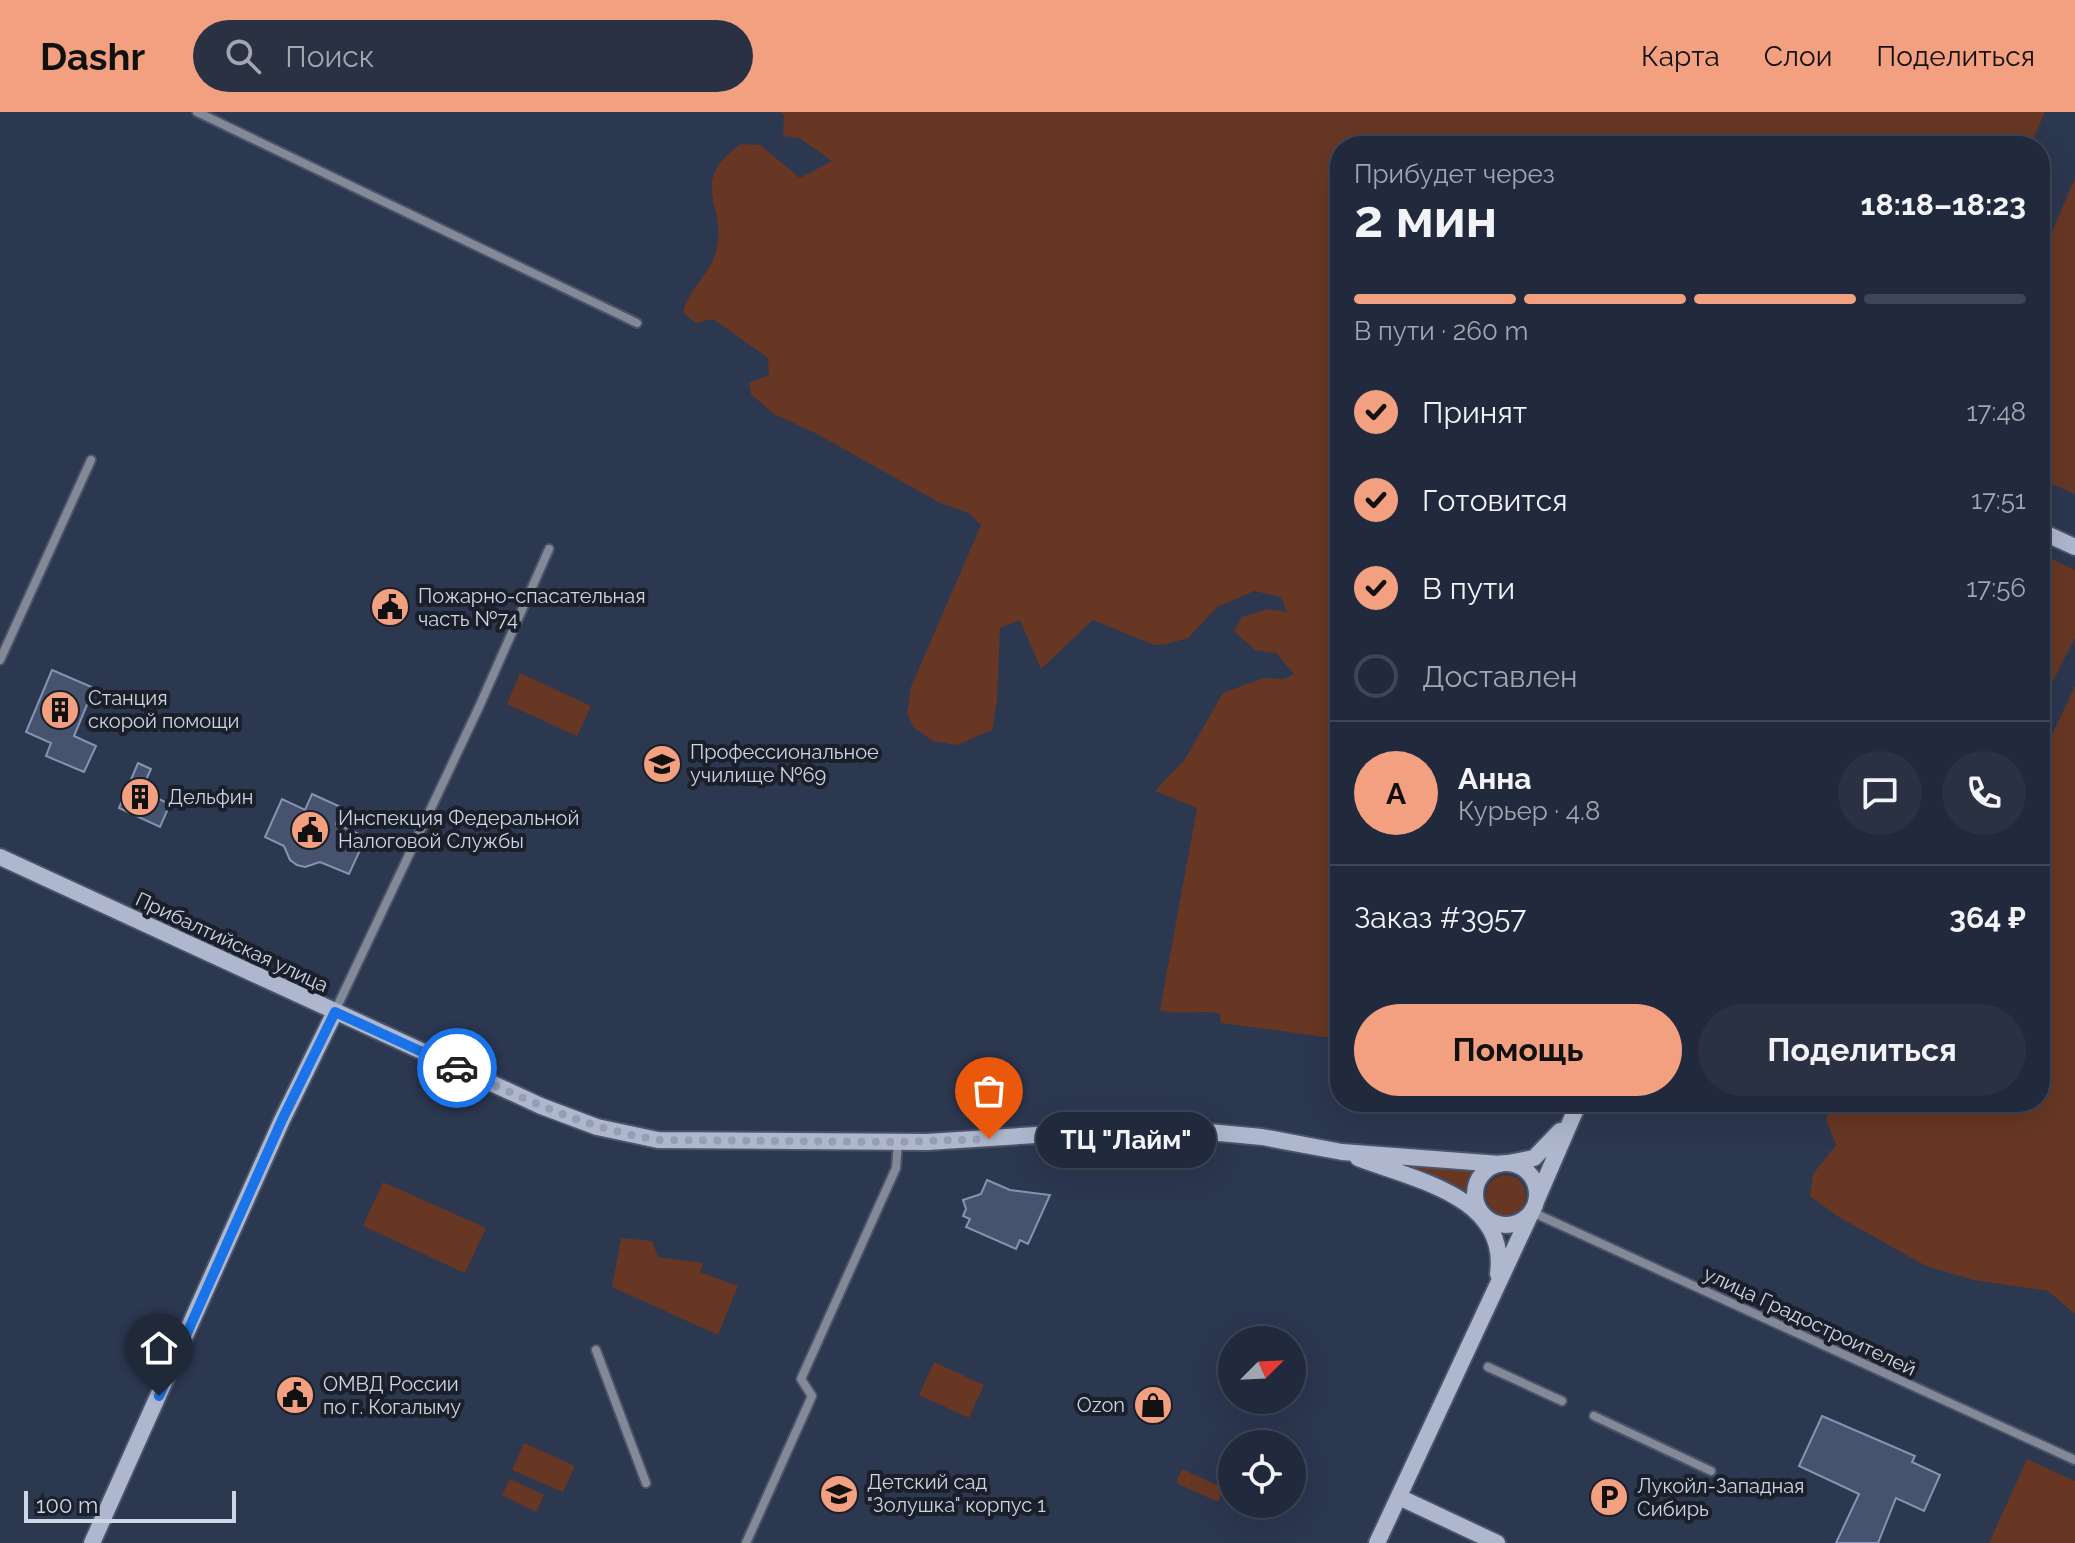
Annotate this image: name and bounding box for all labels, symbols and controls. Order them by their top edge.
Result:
search box [193,20,753,92]
text: Dashr [40,34,145,79]
icon: search [221,34,265,78]
text: Поиск [285,39,374,74]
text: Карта [1641,40,1720,73]
text: Слои [1764,40,1832,73]
text: Поделиться [1876,40,2035,73]
text: Прибудет через [1354,159,1555,189]
text: 18:18–18:23 [1861,187,2026,222]
text: 2 мин [1354,188,1497,249]
text: В пути · 260 m [1354,316,1529,346]
icon: check [1354,390,1398,434]
text: Принят [1422,395,1527,430]
text: 17:48 [1967,397,2026,427]
icon: check [1354,478,1398,522]
text: Готовится [1422,483,1568,518]
text: 17:51 [1971,485,2026,515]
icon: check [1354,566,1398,610]
text: В пути [1422,571,1515,606]
text: 17:56 [1966,573,2026,603]
place label: Пожарно-спасательная часть №74 [418,584,646,631]
public building icon: Пожарно-спасательная часть №74 [369,586,411,628]
text: Доставлен [1422,659,1578,694]
place label: Станция скорой помощи [88,686,239,733]
building icon: Станция скорой помощи [39,689,81,731]
place label: Профессиональное училище №69 [690,740,879,787]
school or university icon: Профессиональное училище №69 [641,743,683,785]
button: chat [1838,751,1922,835]
button: phone [1942,751,2026,835]
text: Анна [1458,761,1532,796]
building icon: Дельфин [119,776,161,818]
text: А [1386,776,1406,811]
place label: Дельфин [168,785,253,809]
text: Курьер · 4.8 [1458,796,1600,826]
place label: Инспекция Федеральной Налоговой Службы [338,806,579,853]
public building icon: Инспекция Федеральной Налоговой Службы [289,809,331,851]
street label: Прибалтийская улица [132,887,332,997]
text: Заказ #3957 [1354,900,1526,935]
text: 364 ₽ [1949,900,2026,935]
button: Помощь [1354,1004,1682,1096]
button: Поделиться [1698,1004,2026,1096]
courier [417,1028,497,1108]
icon: car [435,1046,479,1090]
pin [955,1057,1023,1139]
icon: bag [967,1069,1011,1113]
callout: ТЦ "Лайм" [1037,1111,1217,1167]
text: ТЦ "Лайм" [1060,1125,1192,1155]
street label: улица Градостроителей [1700,1261,1920,1381]
pin [125,1314,193,1396]
icon: home [137,1326,181,1370]
north arrow [1218,1326,1306,1414]
map controls [1218,1326,1306,1518]
place label: ОМВД России по г. Когалыму [323,1372,461,1419]
public building icon: ОМВД России по г. Когалыму [274,1374,316,1416]
shop icon: Ozon [1132,1384,1174,1426]
place label: Ozon [1077,1393,1125,1417]
button: locate [1218,1430,1306,1518]
place label: Детский сад "Золушка" корпус 1 [867,1470,1046,1517]
school or university icon: Детский сад "Золушка" корпус 1 [818,1473,860,1515]
place label: Лукойл-Западная Сибирь [1637,1474,1804,1521]
parking icon: Лукойл-Западная Сибирь [1588,1476,1630,1518]
scale bar [24,1487,236,1523]
text: 100 m [36,1492,98,1518]

